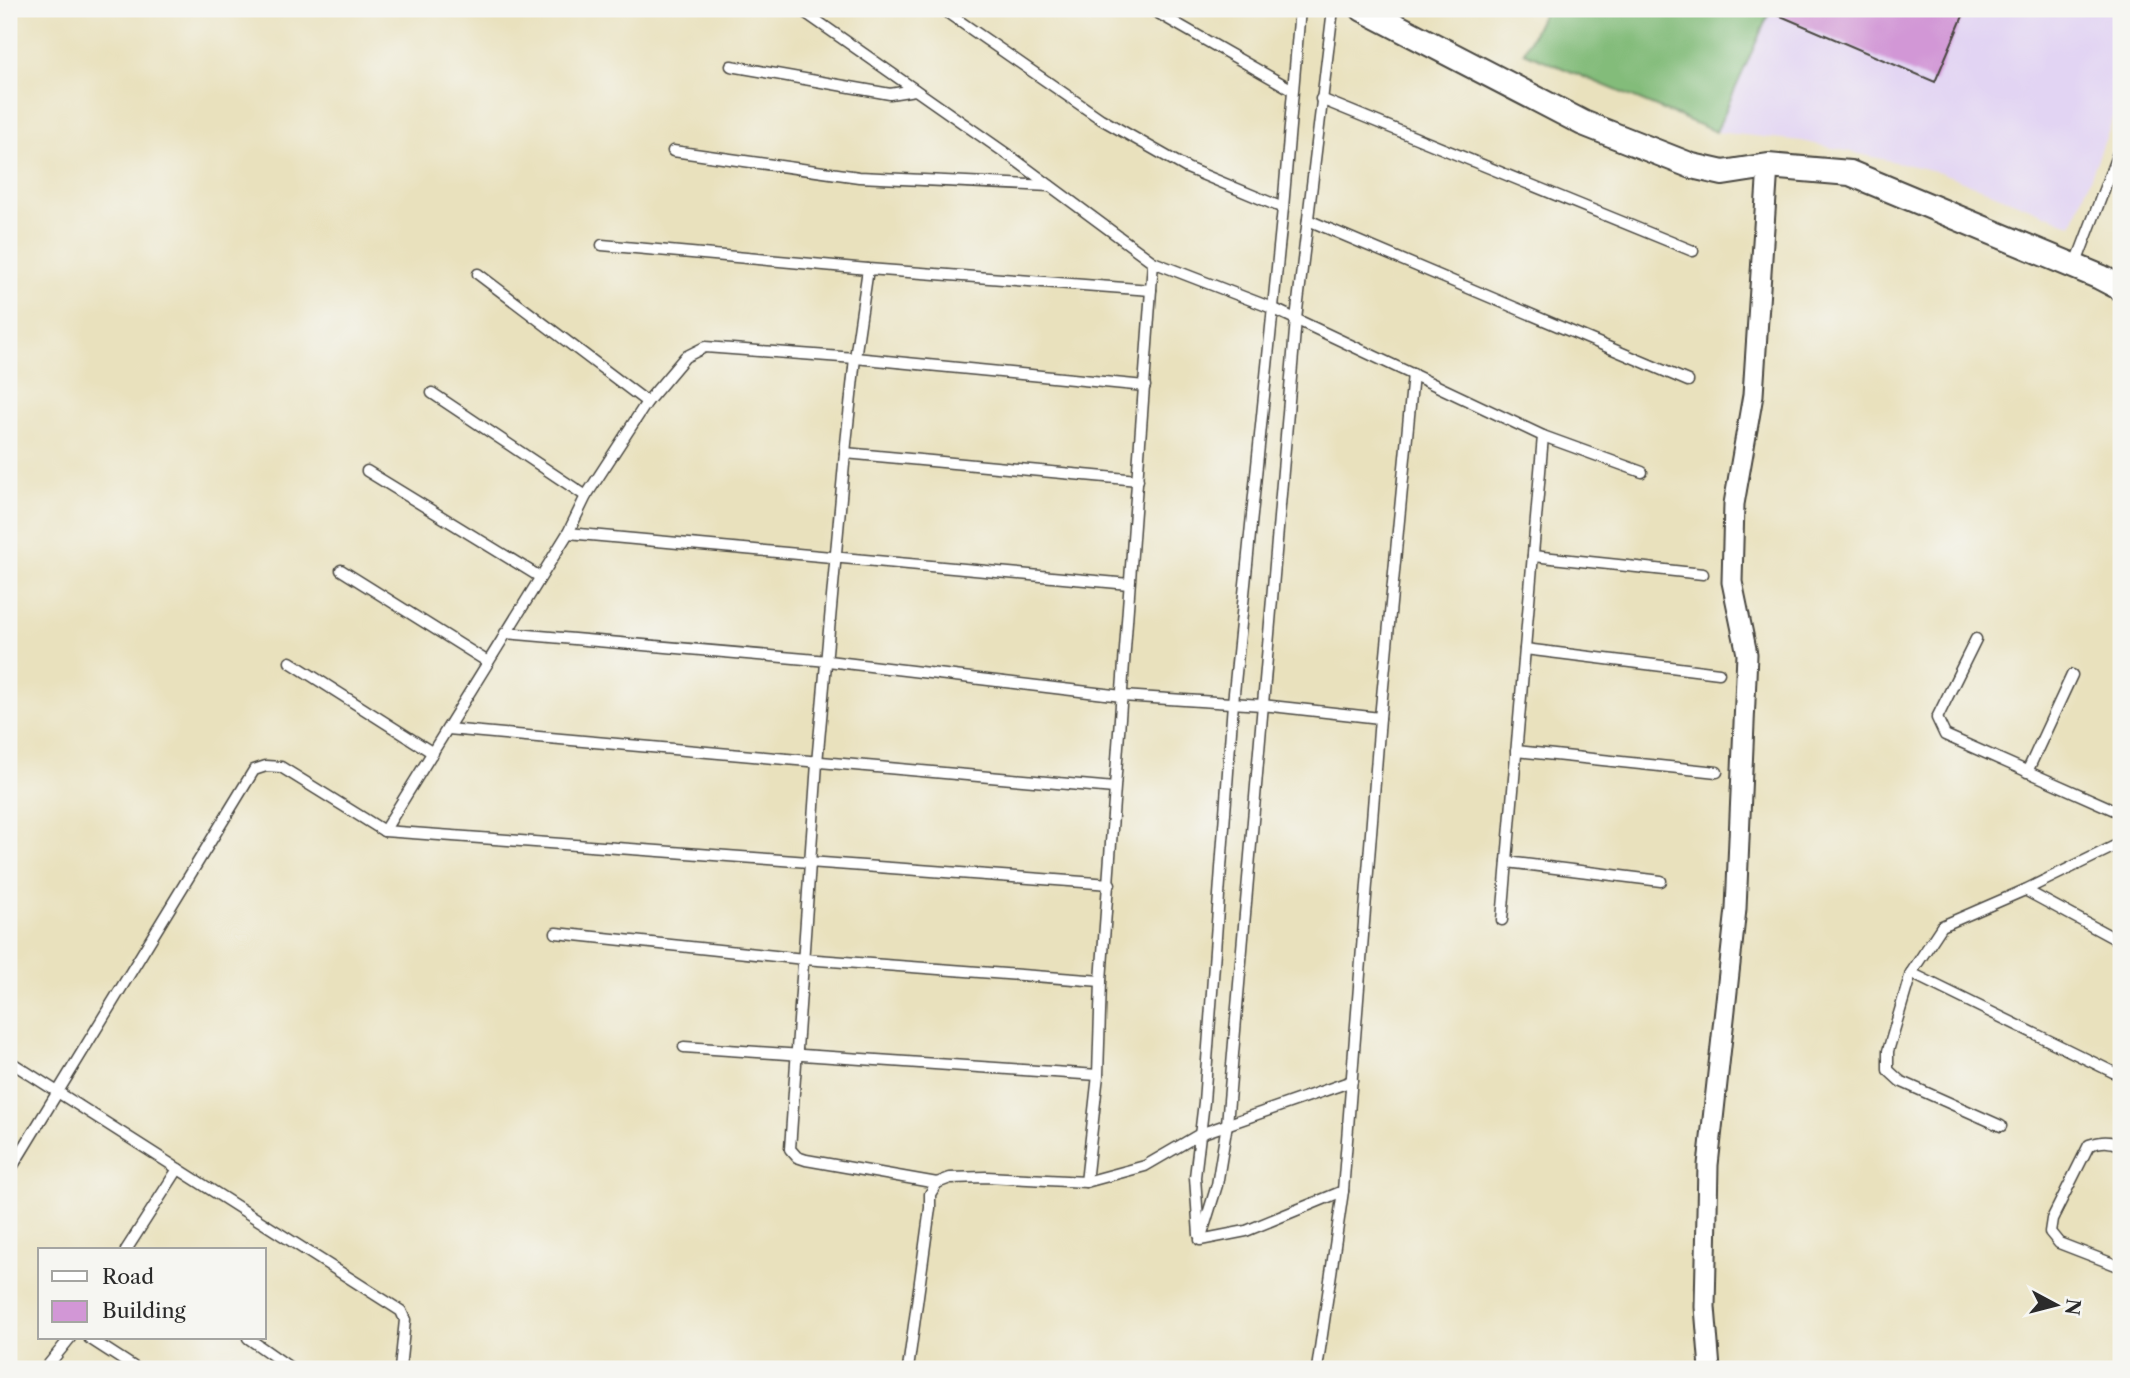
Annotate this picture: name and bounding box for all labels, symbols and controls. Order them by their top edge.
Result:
legend [38,1248,266,1340]
text: Road [102,1264,154,1289]
north arrow [2022,1270,2092,1340]
text: N [2060,1297,2085,1317]
text: Building [102,1298,187,1323]

